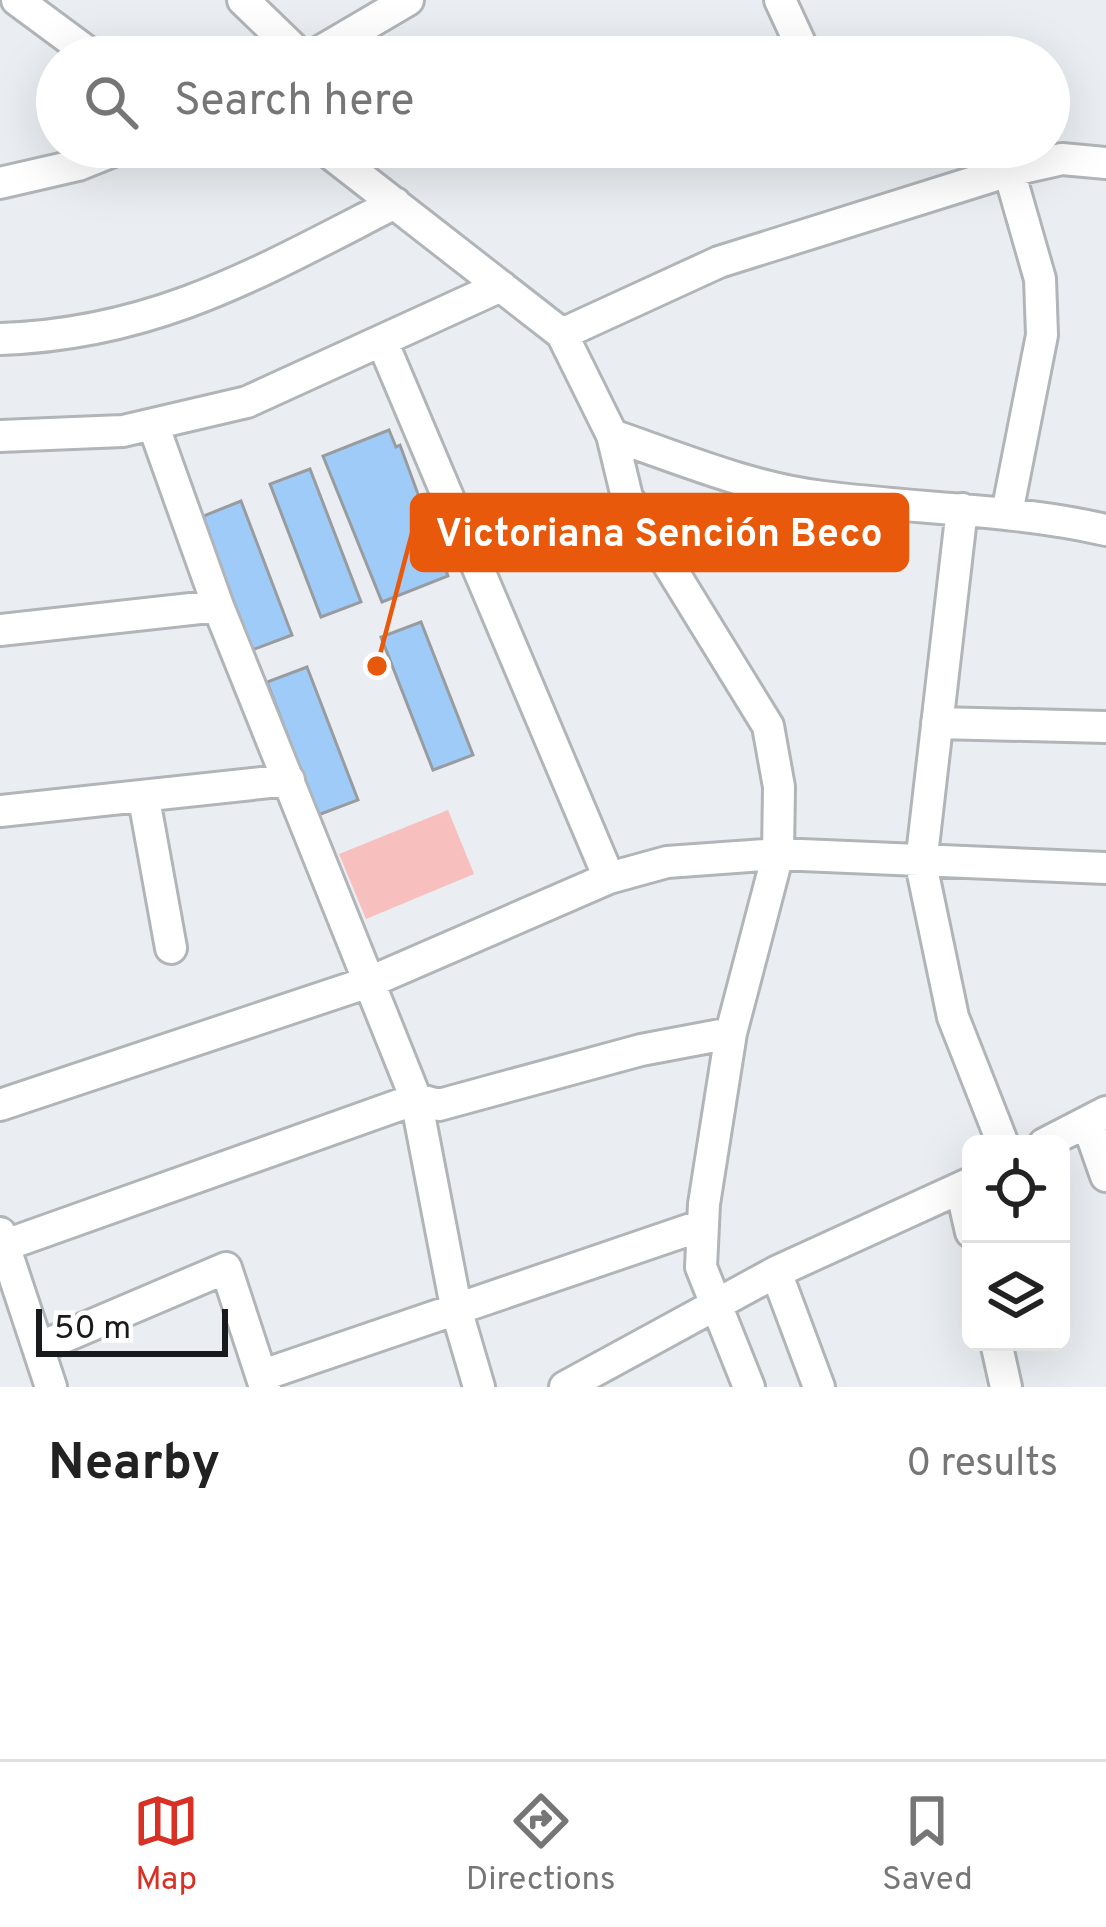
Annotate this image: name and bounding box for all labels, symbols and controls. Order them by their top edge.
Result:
search box [36,36,1070,168]
icon: search [78,69,144,135]
text: Search here [174,74,414,131]
callout: Victoriana Sención Beco [412,495,907,570]
text: Victoriana Sención Beco [435,512,883,561]
map controls [962,1135,1070,1351]
button: locate [962,1135,1070,1243]
button: layers [962,1243,1070,1351]
scale bar [36,1303,228,1356]
text: 50 m [54,1309,131,1351]
text: Nearby [48,1433,220,1498]
text: 0 results [906,1441,1058,1490]
tab: Map [133,1788,199,1902]
tab: Directions [466,1788,616,1902]
tab: Saved [882,1788,973,1902]

